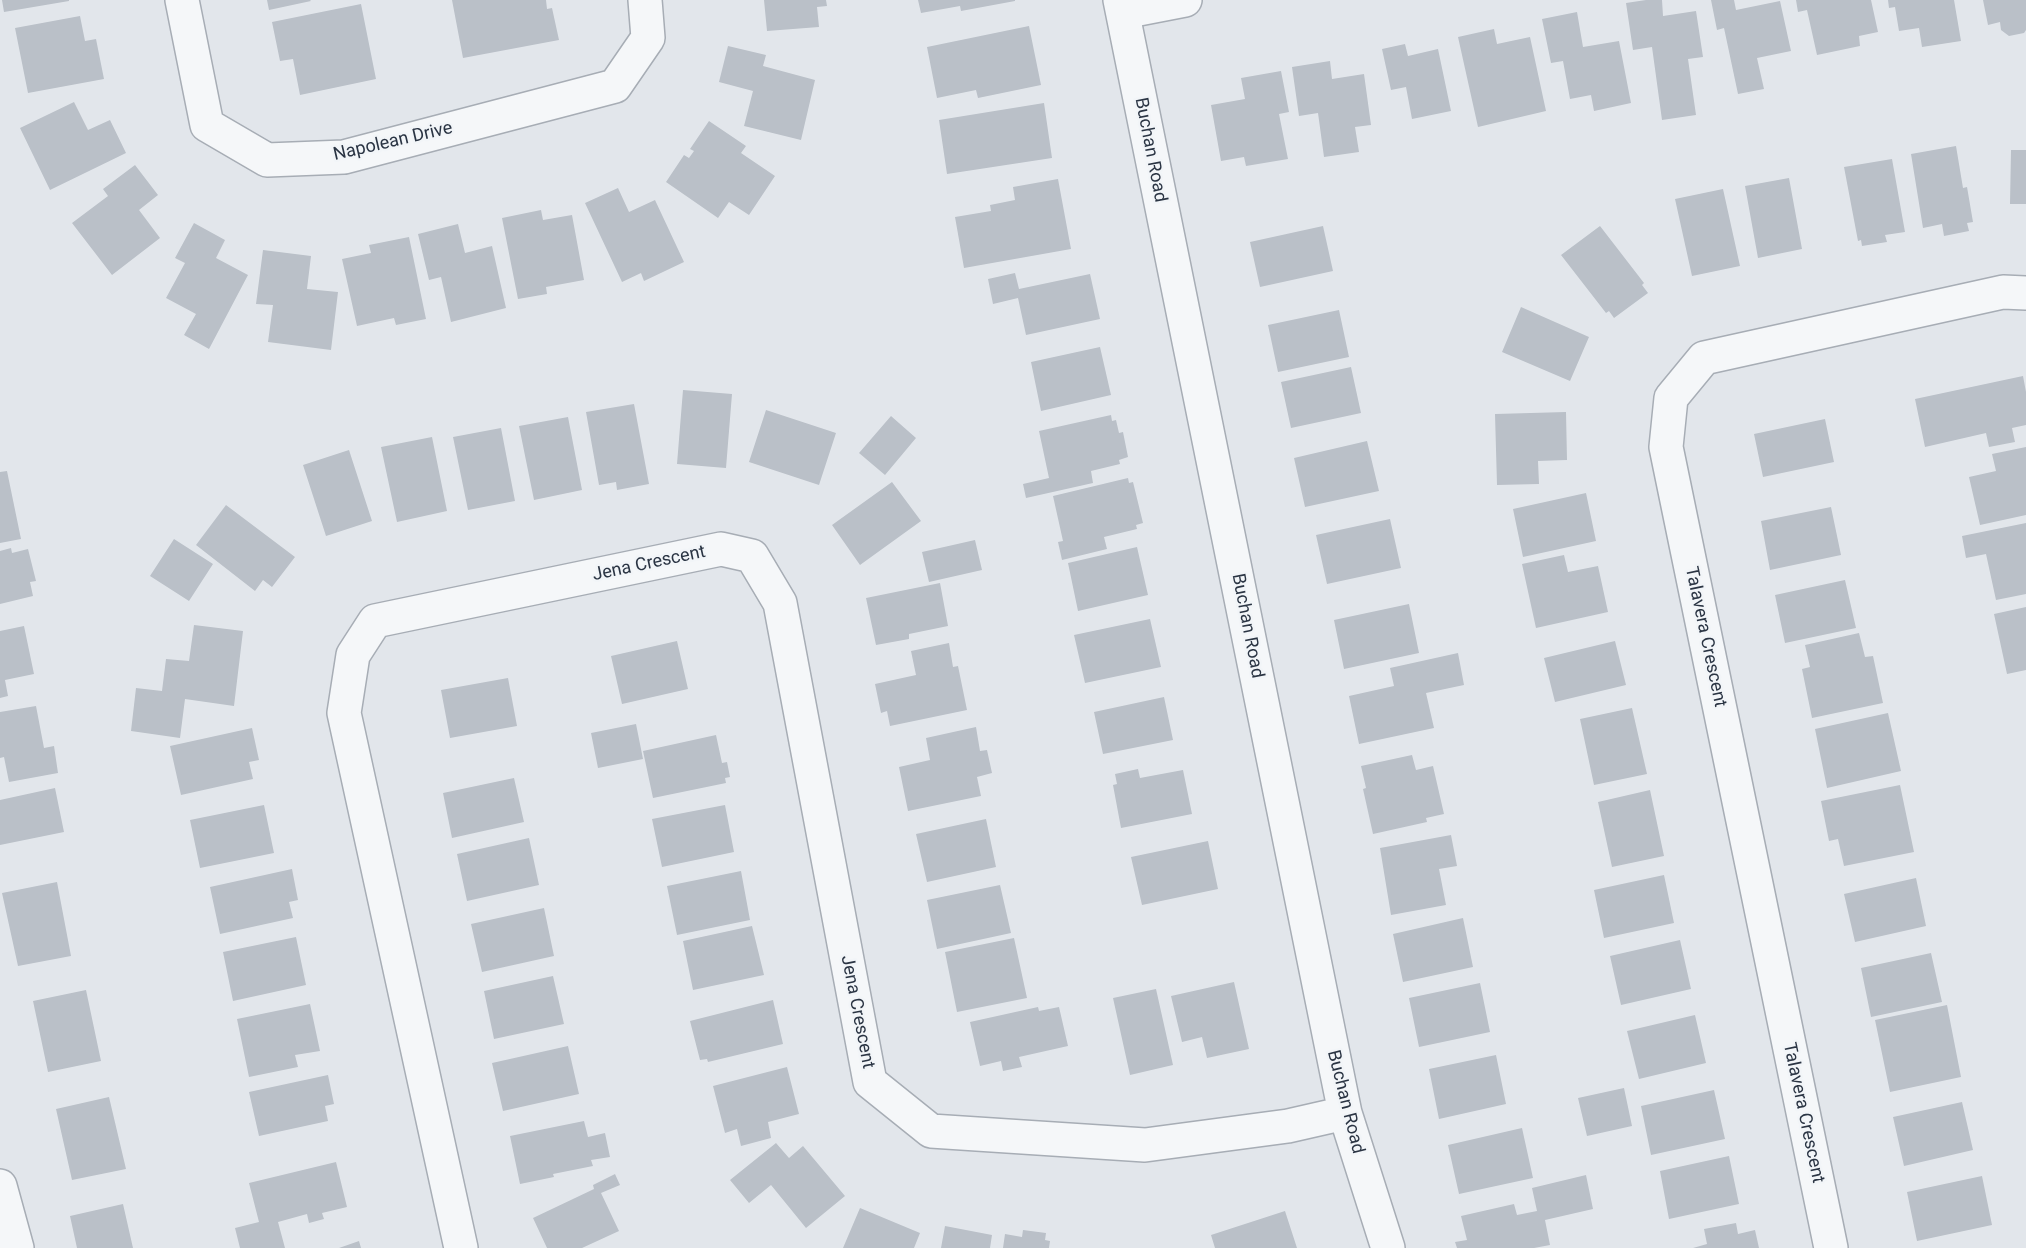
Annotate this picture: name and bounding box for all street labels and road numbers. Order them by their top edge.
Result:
street label: Buchan Road [1129,96,1171,204]
street label: Napolean Drive [331,118,455,166]
street label: Jena Crescent [591,541,707,587]
street label: Talavera Crescent [1680,565,1730,709]
street label: Buchan Road [1226,572,1268,680]
street label: Jena Crescent [835,954,879,1070]
street label: Talavera Crescent [1778,1041,1828,1185]
street label: Buchan Road [1322,1048,1368,1156]

